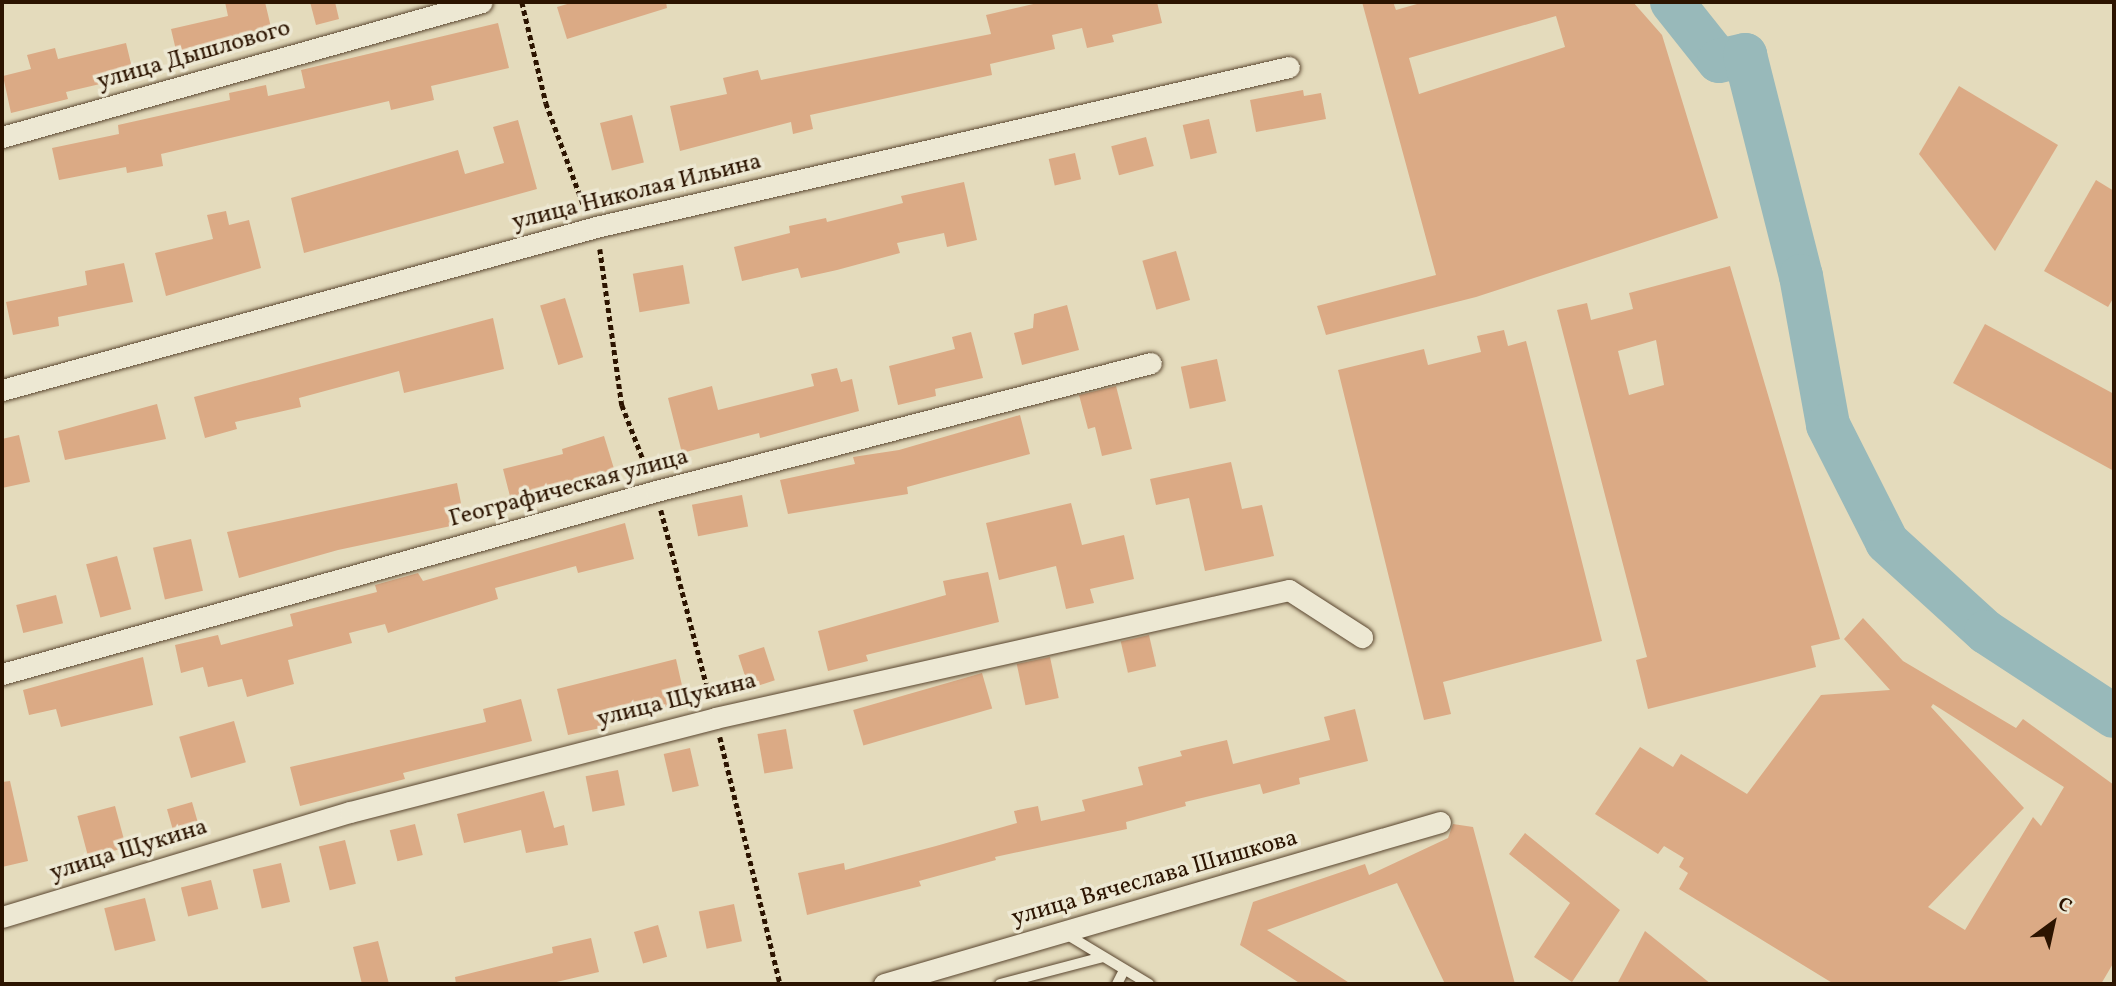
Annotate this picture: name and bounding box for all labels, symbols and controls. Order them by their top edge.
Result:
street label: улица Дышлового [94,15,294,97]
street label: улица Николая Ильина [509,148,765,238]
street label: Географическая улица [446,443,692,535]
street label: улица Щукина [594,667,760,735]
street label: улица Щукина [47,813,211,889]
street label: улица Вячеслава Шишкова [1009,824,1301,934]
north arrow [2018,888,2088,958]
text: С [2052,891,2077,920]

